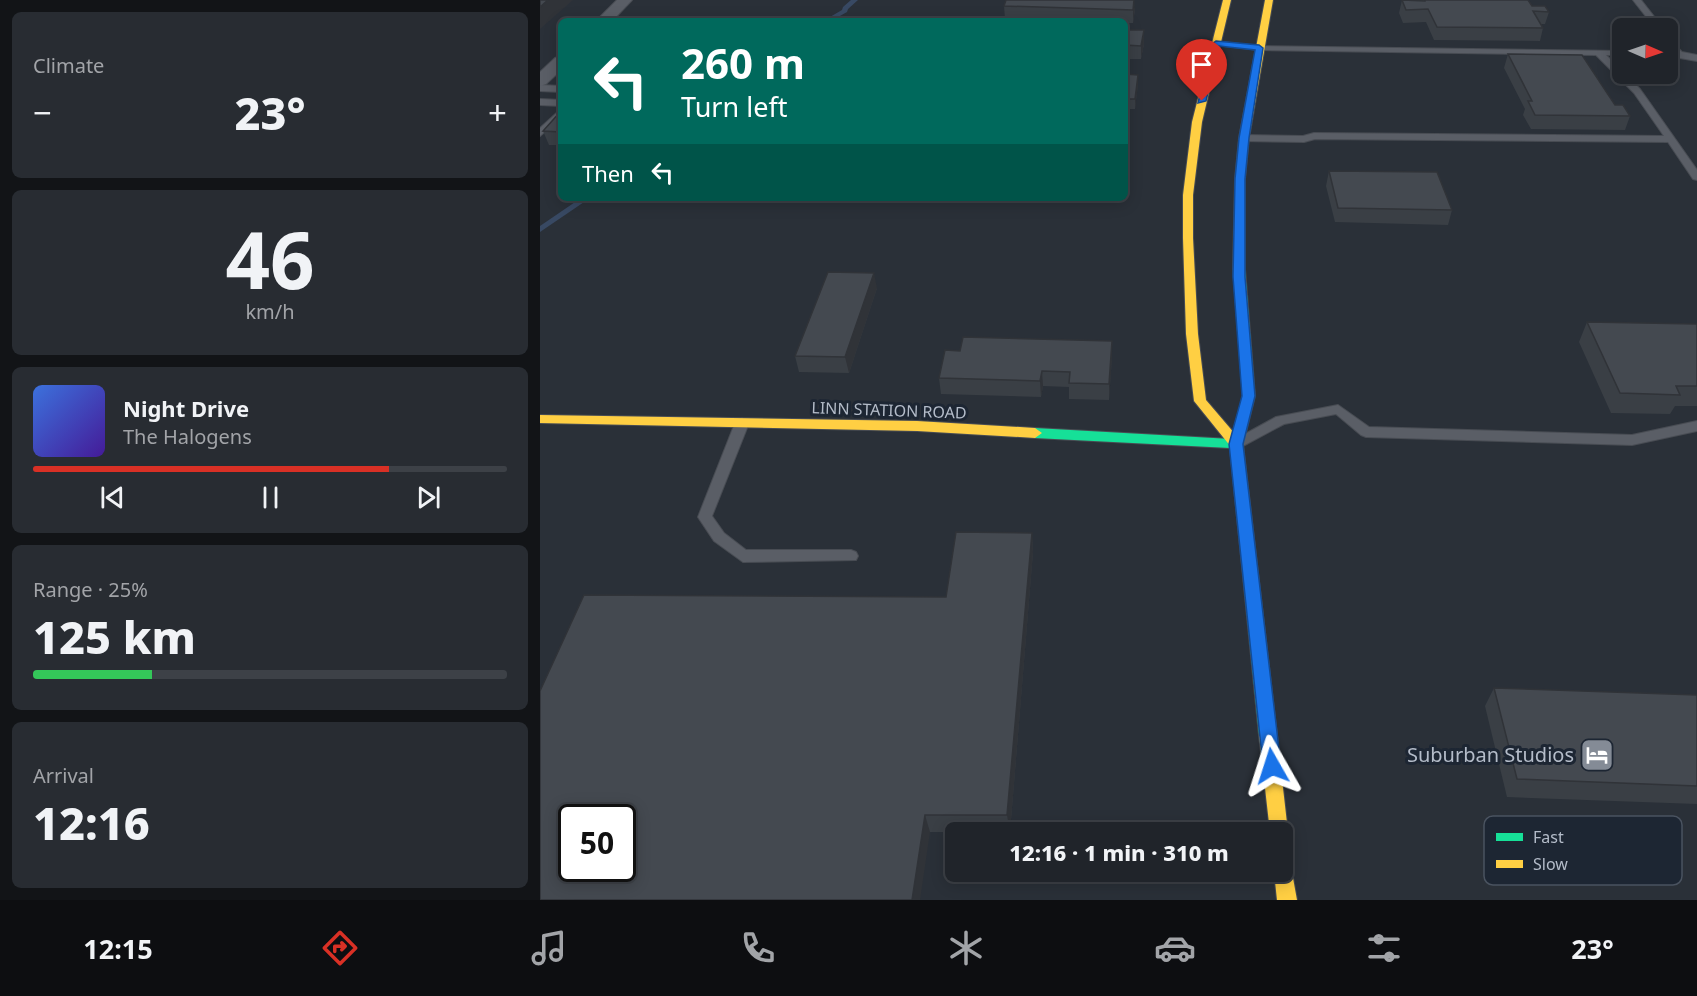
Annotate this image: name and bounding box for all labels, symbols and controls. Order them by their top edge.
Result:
north arrow [1612,18,1678,84]
map controls [1612,18,1678,84]
text: 260 m [681,34,805,91]
pin [1176,39,1227,101]
icon: left [582,42,660,120]
icon: arrive [1185,48,1218,81]
text: Climate [33,52,104,79]
text: 23° [234,82,306,143]
text: Turn left [681,88,787,125]
text: − [33,90,52,135]
text: + [488,90,507,135]
icon: left [646,156,679,189]
text: Then [582,158,634,188]
text: 46 [225,206,315,312]
text: km/h [245,298,295,325]
text: Night Drive [123,393,249,423]
street label: LINN STATION ROAD [811,396,967,424]
text: The Halogens [123,423,252,450]
icon: previous [96,481,129,514]
icon: pause [254,481,287,514]
icon: next [412,481,445,514]
text: Range · 25% [33,576,148,603]
text: 125 km [33,606,196,667]
position arrow [1240,734,1304,798]
hotel icon: Suburban Studios [1579,737,1615,773]
place label: Suburban Studios [1407,741,1574,768]
text: Arrival [33,762,94,789]
text: 12:16 [33,792,150,853]
speed limit sign: 50 [558,804,636,882]
legend [1484,816,1682,885]
text: Fast [1533,826,1564,848]
text: 12:16 · 1 min · 310 m [1009,837,1229,867]
text: Slow [1533,853,1568,875]
icon: directions [319,927,361,969]
icon: music [528,927,570,969]
icon: phone [737,927,779,969]
icon: climate [945,927,987,969]
icon: car [1154,927,1196,969]
icon: filters [1363,927,1405,969]
text: 12:15 [83,930,153,967]
text: 23° [1571,930,1614,967]

